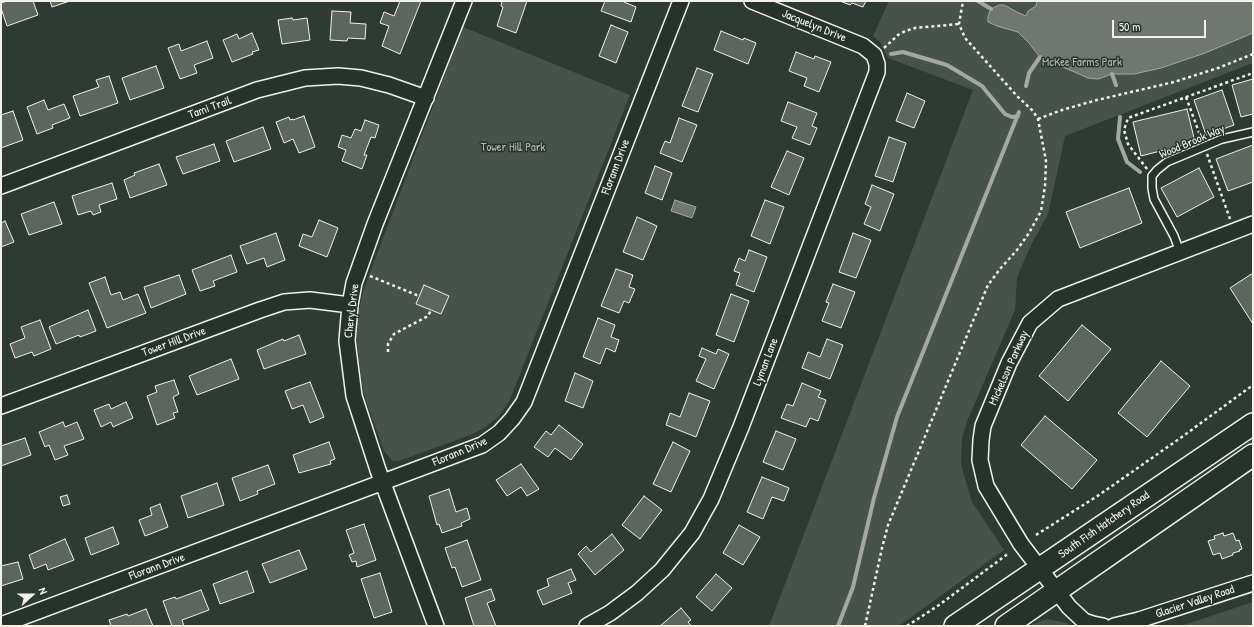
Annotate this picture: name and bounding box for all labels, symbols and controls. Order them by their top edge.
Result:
street label: Jacquelyn Drive [780,7,848,45]
scale bar [1114,12,1208,38]
text: 50 m [1119,18,1140,35]
park label: McKee Farms Park [1042,56,1122,70]
street label: Tami Trail [187,94,233,122]
street label: Wood Brook Way [1157,122,1227,162]
street label: Florann Drive [599,137,633,197]
park label: Tower Hill Park [481,141,545,155]
street label: Cheryl Drive [342,283,362,339]
street label: Tower Hill Drive [140,324,208,360]
street label: Mickelson Parkway [986,328,1032,408]
street label: Lyman Lane [750,336,782,388]
street label: Florann Drive [430,434,490,470]
street label: South Fish Hatchery Road [1056,488,1152,562]
street label: Florann Drive [127,550,187,584]
north arrow [12,575,52,615]
street label: Glacier Valley Road [1154,582,1236,622]
text: N [36,585,51,596]

